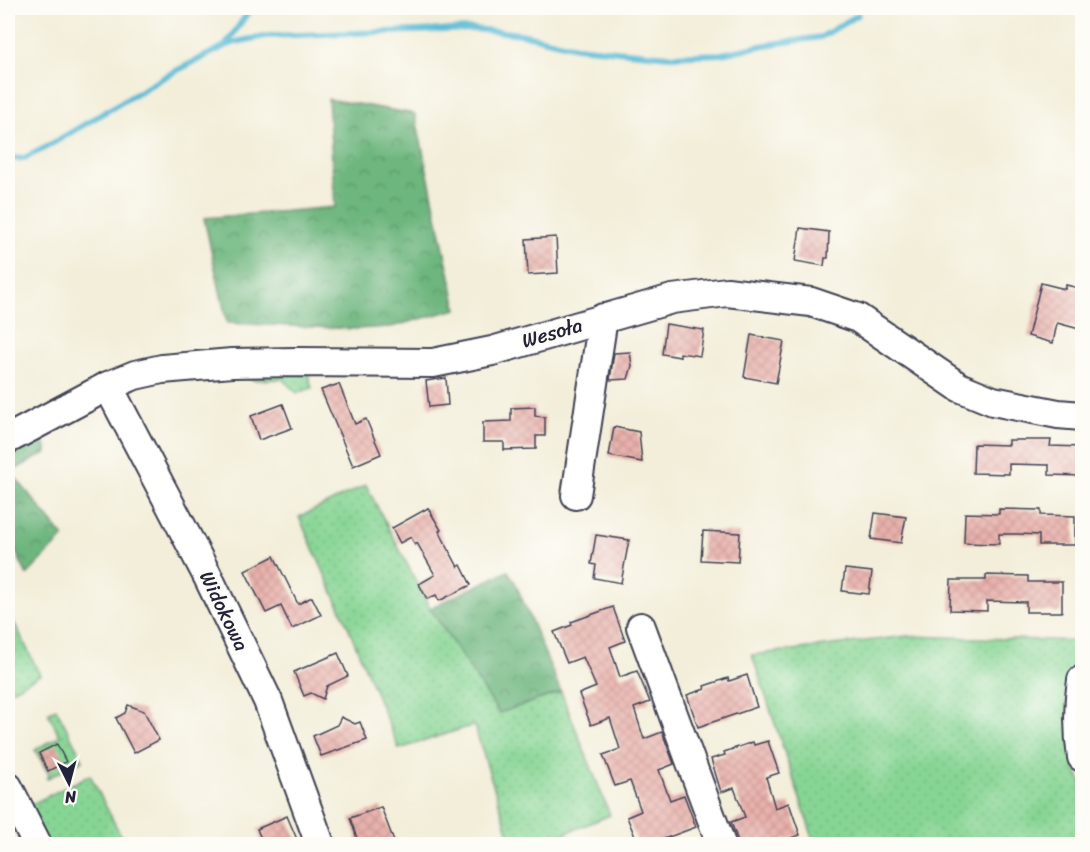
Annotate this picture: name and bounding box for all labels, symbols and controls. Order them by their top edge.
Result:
street label: Wesoła [518,308,586,358]
street label: Widokowa [189,565,259,657]
north arrow [39,753,99,813]
text: N [63,782,79,813]

